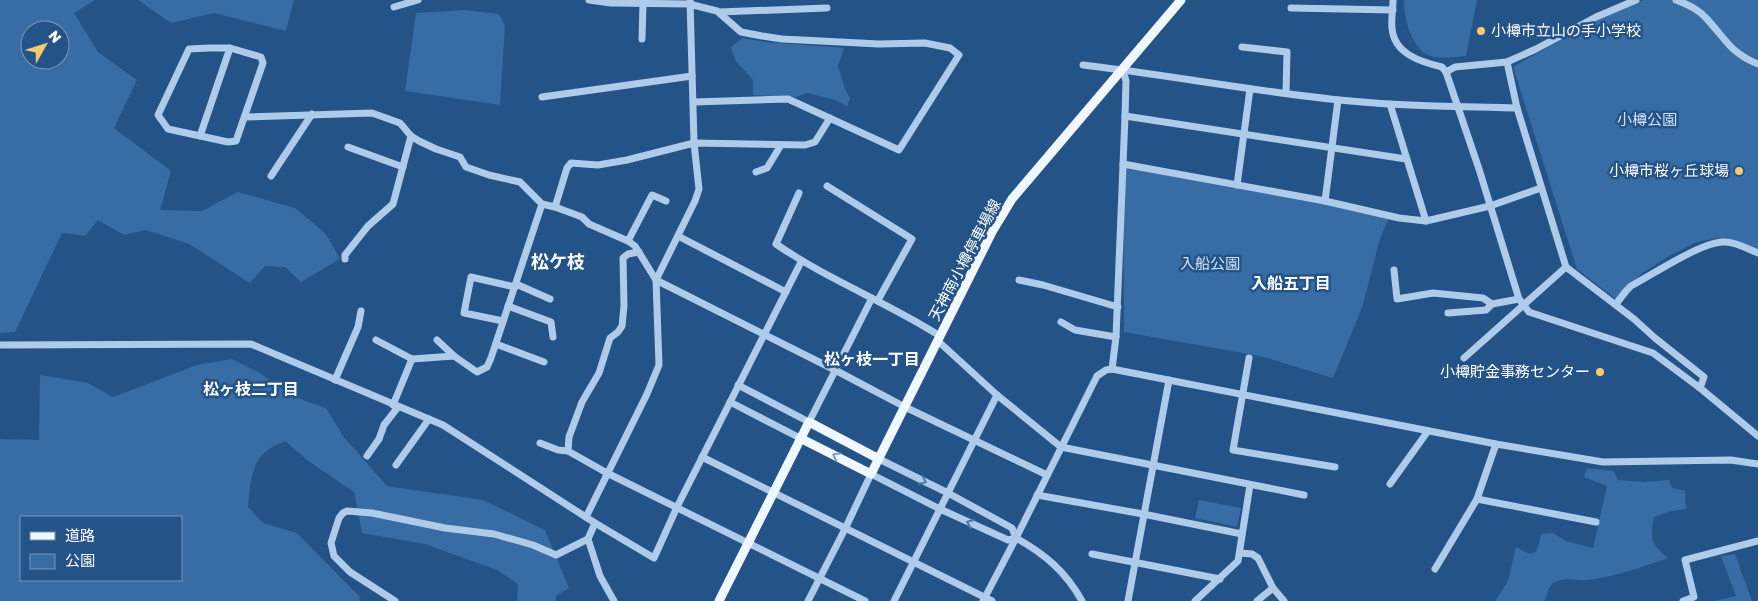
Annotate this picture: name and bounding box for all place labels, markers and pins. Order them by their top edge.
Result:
place label: 小樽市立山の手小学校 [1491,21,1641,39]
marker: 小樽市立山の手小学校 [1475,25,1487,37]
place label: 小樽市桜ヶ丘球場 [1609,161,1729,179]
marker: 小樽市桜ヶ丘球場 [1733,165,1745,177]
place label: 小樽貯金事務センター [1440,362,1590,380]
marker: 小樽貯金事務センター [1594,366,1606,378]

